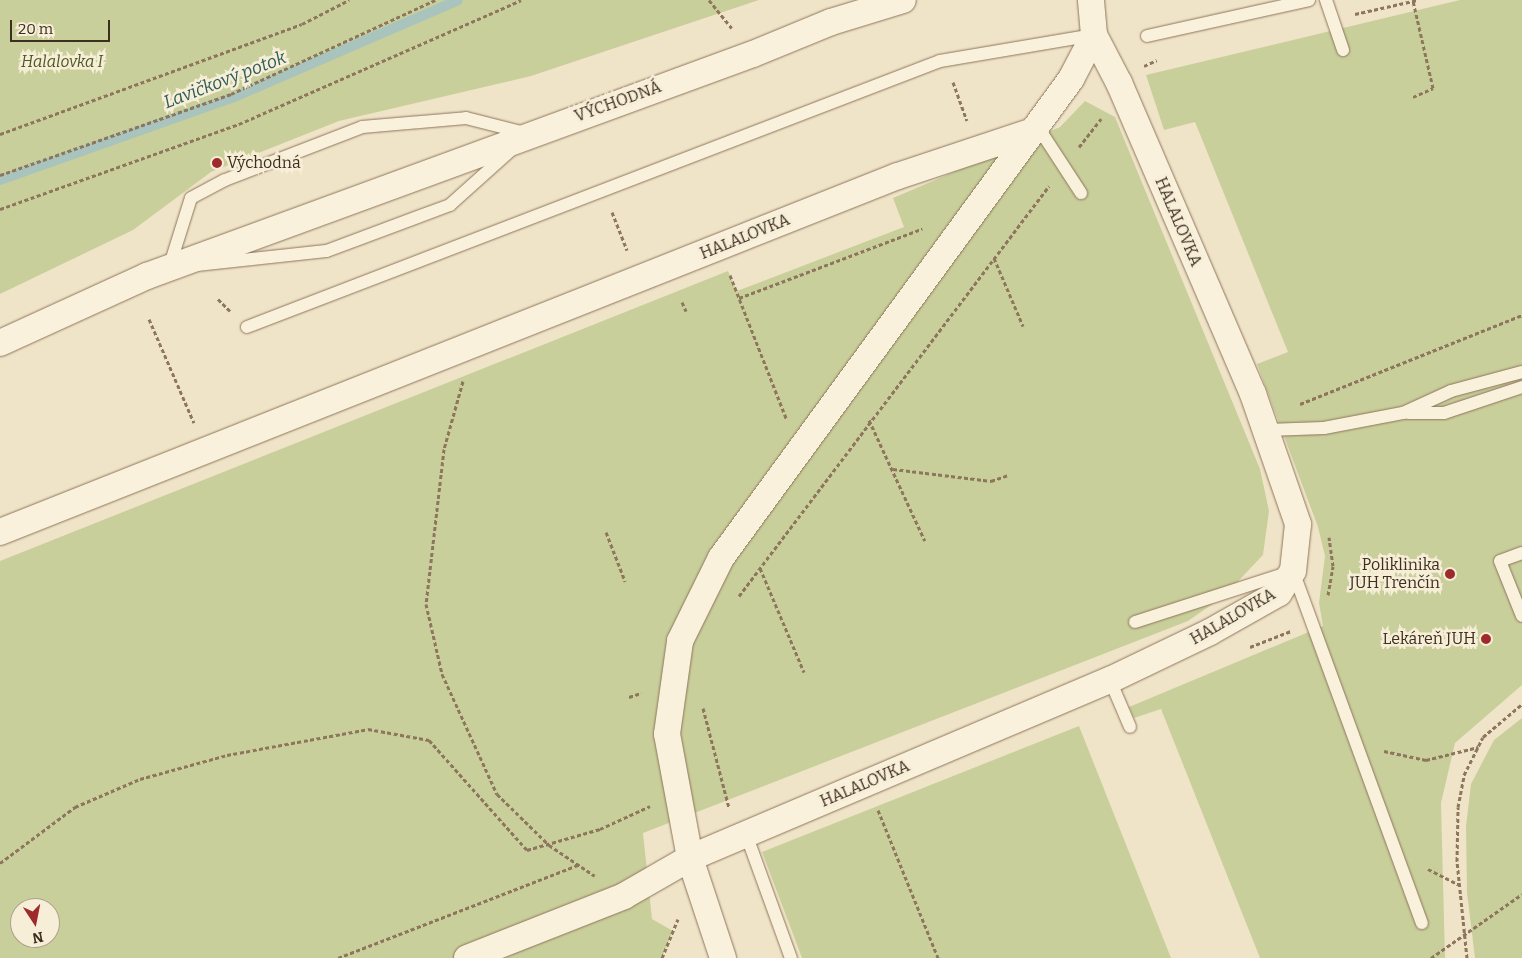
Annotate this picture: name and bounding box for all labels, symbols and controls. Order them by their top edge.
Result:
scale bar [12,10,112,42]
text: 20 m [18,20,53,38]
water label: Lavičkový potok [161,47,289,113]
park label: Halalovka I [21,52,103,72]
street label: VÝCHODNÁ [572,77,664,127]
place label: Východná [227,153,301,173]
marker: Východná [211,157,223,169]
street label: HALALOVKA [1151,174,1205,270]
street label: HALALOVKA [697,210,793,264]
place label: Poliklinika JUH Trenčín [1349,555,1440,593]
marker: Poliklinika JUH Trenčín [1444,568,1456,580]
street label: HALALOVKA [1187,585,1279,649]
place label: Lekáreň JUH [1383,629,1476,649]
marker: Lekáreň JUH [1480,633,1492,645]
street label: HALALOVKA [817,757,913,811]
north arrow [10,898,60,948]
text: N [31,928,45,947]

